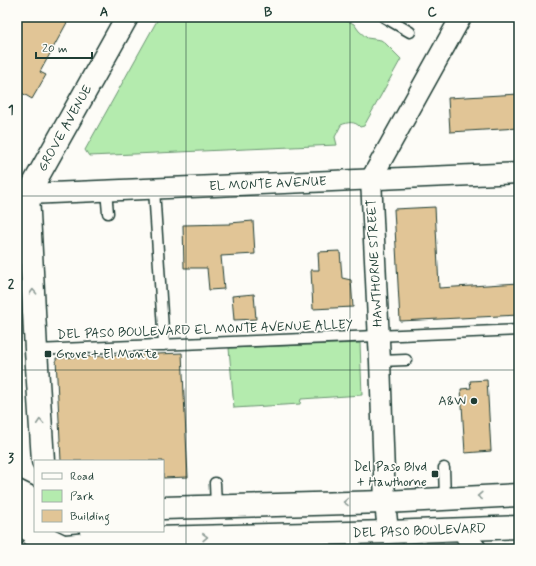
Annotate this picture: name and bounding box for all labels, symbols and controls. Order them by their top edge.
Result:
text: A [100,4,108,21]
text: B [264,4,273,21]
text: C [427,4,437,21]
scale bar [36,34,92,60]
text: 20 m [42,41,68,57]
street label: GROVE AVENUE [34,81,96,174]
text: 1 [8,102,14,119]
street label: EL MONTE AVENUE [209,173,327,195]
street label: HAWTHORNE STREET [363,198,387,327]
text: 2 [8,276,15,293]
one-way arrow [29,289,37,295]
street label: DEL PASO BOULEVARD EL MONTE AVENUE ALLEY [57,316,353,344]
place label: Grove + El Monte [56,346,158,363]
marker: Grove + El Monte [43,349,53,359]
place label: A&W [438,393,466,410]
marker: A&W [469,396,479,406]
one-way arrow [36,419,45,425]
text: 3 [8,450,14,467]
place label: Del Paso Blvd + Hawthorne [353,459,427,491]
legend [34,460,164,532]
text: Road [70,469,94,485]
marker: Del Paso Blvd + Hawthorne [430,469,440,479]
text: Park [70,489,94,505]
one-way arrow [477,492,483,501]
one-way arrow [343,498,349,506]
text: Building [70,509,110,526]
street label: DEL PASO BOULEVARD [352,520,487,541]
one-way arrow [202,532,208,541]

